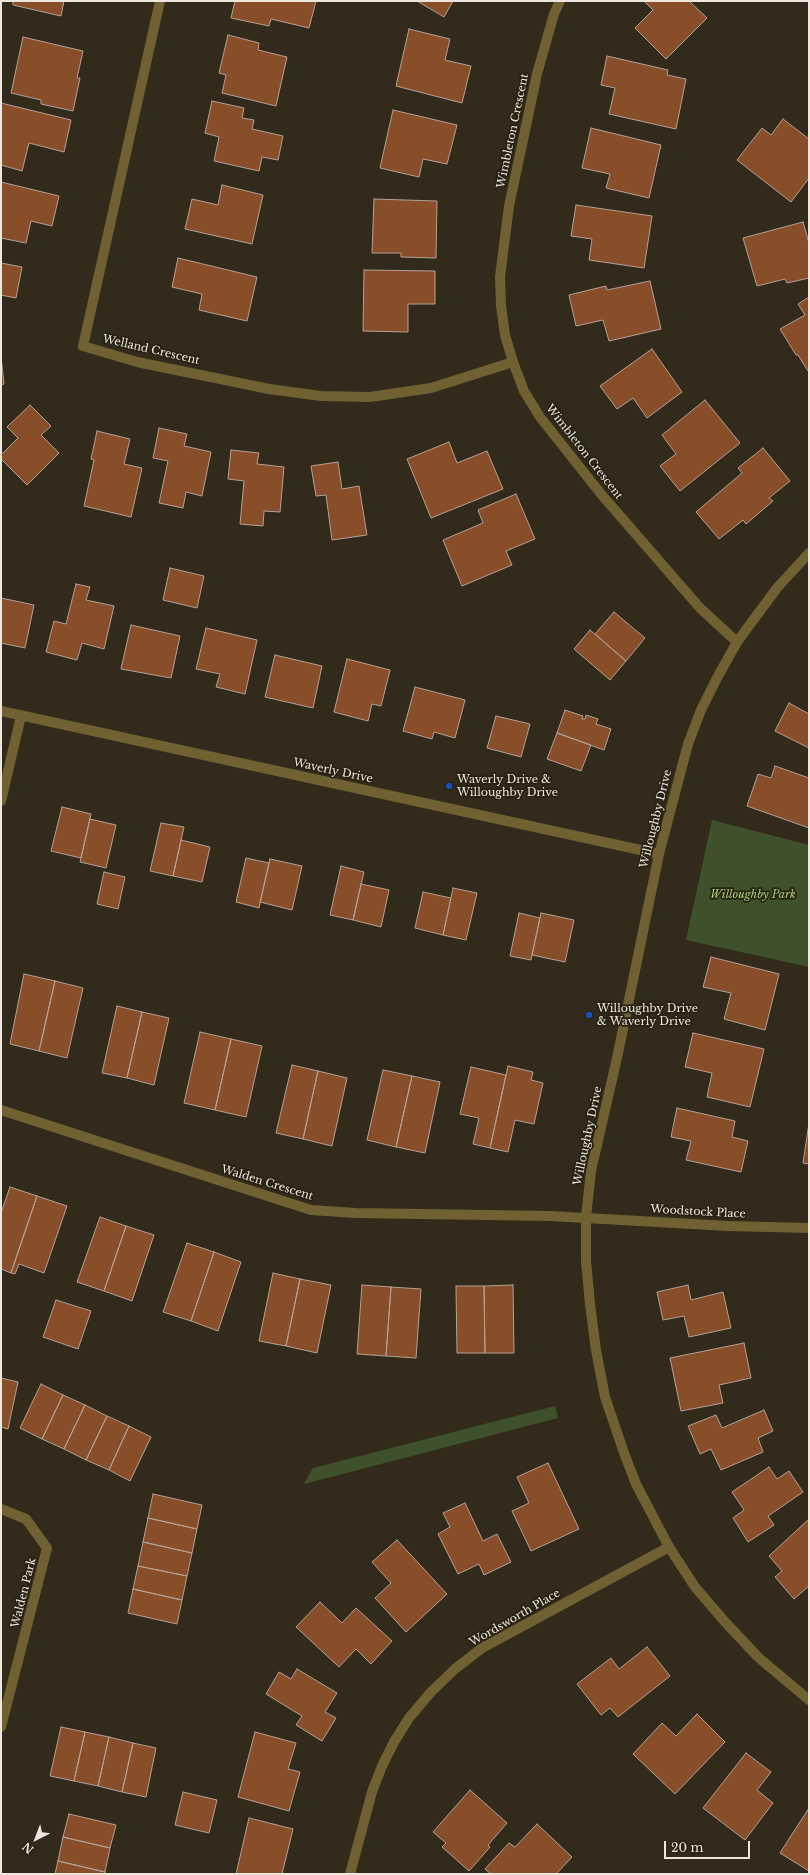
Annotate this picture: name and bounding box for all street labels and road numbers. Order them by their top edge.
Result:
street label: Wimbleton Crescent [494,73,532,189]
street label: Welland Crescent [101,332,201,368]
street label: Wimbleton Crescent [543,402,625,502]
street label: Waverly Drive [292,756,374,786]
street label: Willoughby Drive [637,768,675,870]
street label: Willoughby Drive [571,1085,605,1187]
street label: Walden Crescent [220,1163,314,1203]
street label: Woodstock Place [650,1203,746,1221]
street label: Walden Park [9,1557,39,1629]
street label: Wordsworth Place [467,1587,563,1649]

